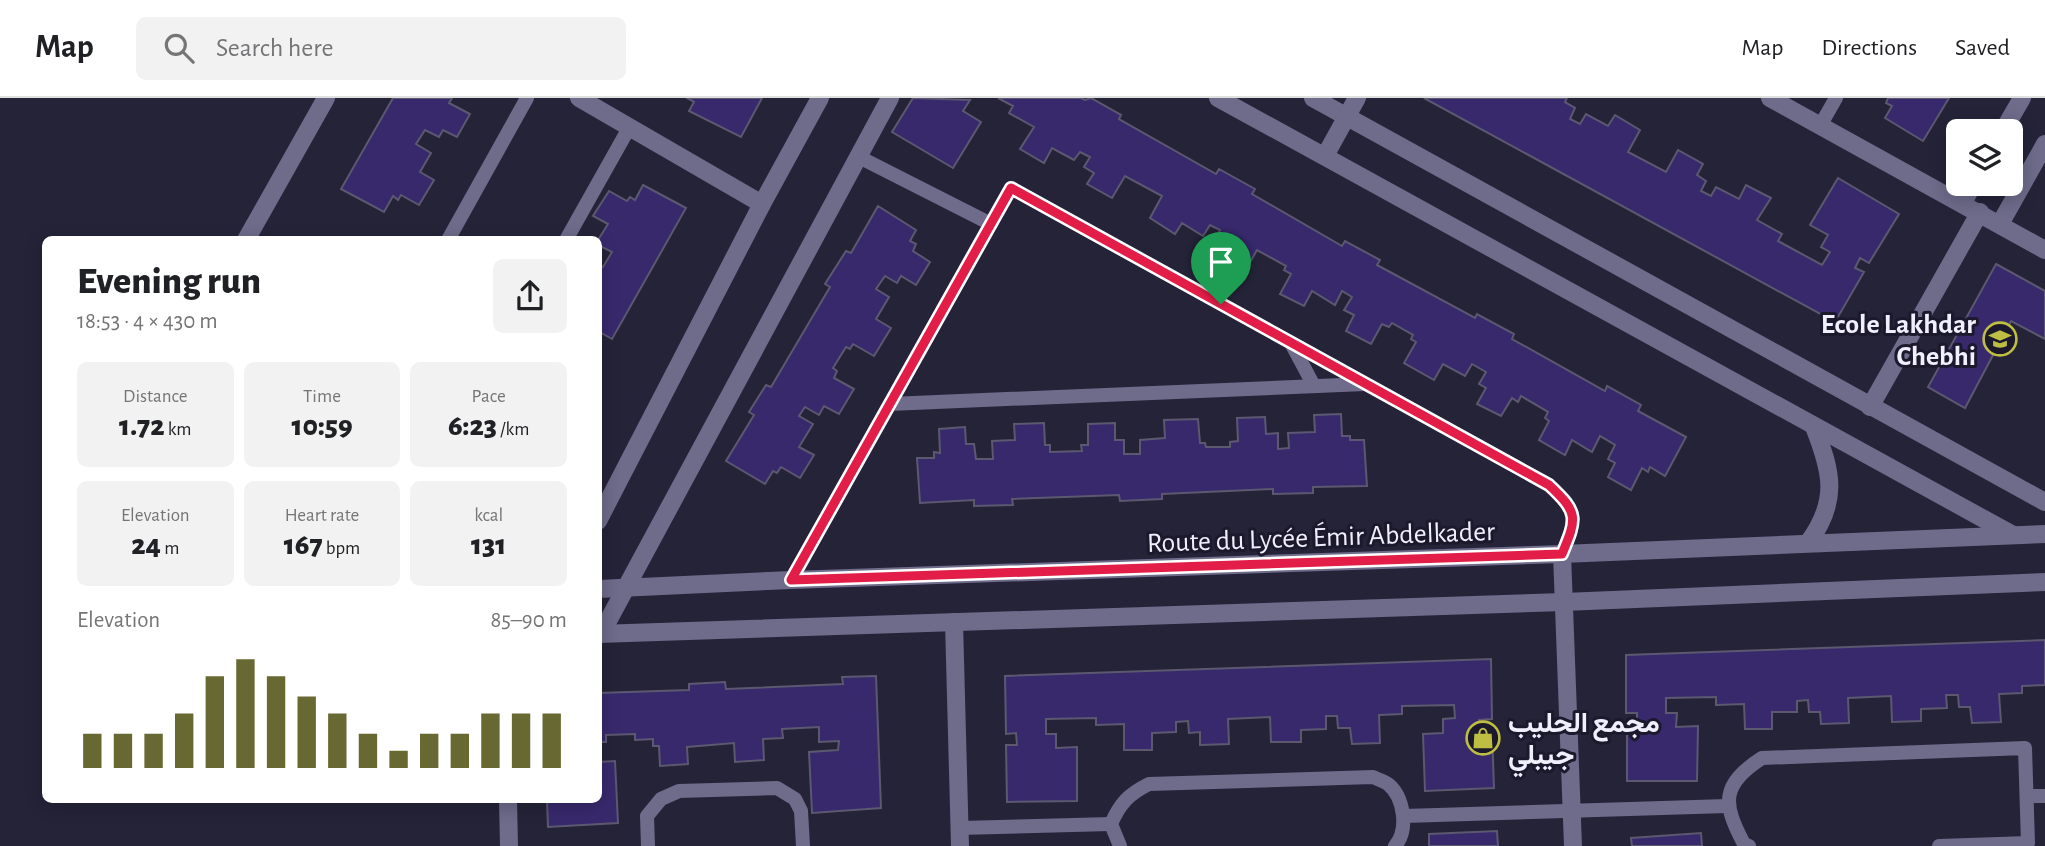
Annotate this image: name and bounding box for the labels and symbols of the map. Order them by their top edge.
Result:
pin [1191,232,1251,304]
place label: Ecole Lakhdar Chebhi [1821,311,1976,371]
school or university icon: Ecole Lakhdar Chebhi [1981,320,2019,358]
street label: Route du Lycée Émir Abdelkader [1146,515,1496,558]
place label: مجمع الحليب جيبلي [1508,710,1660,778]
shop icon: مجمع الحليب جيبلي [1464,719,1502,757]

